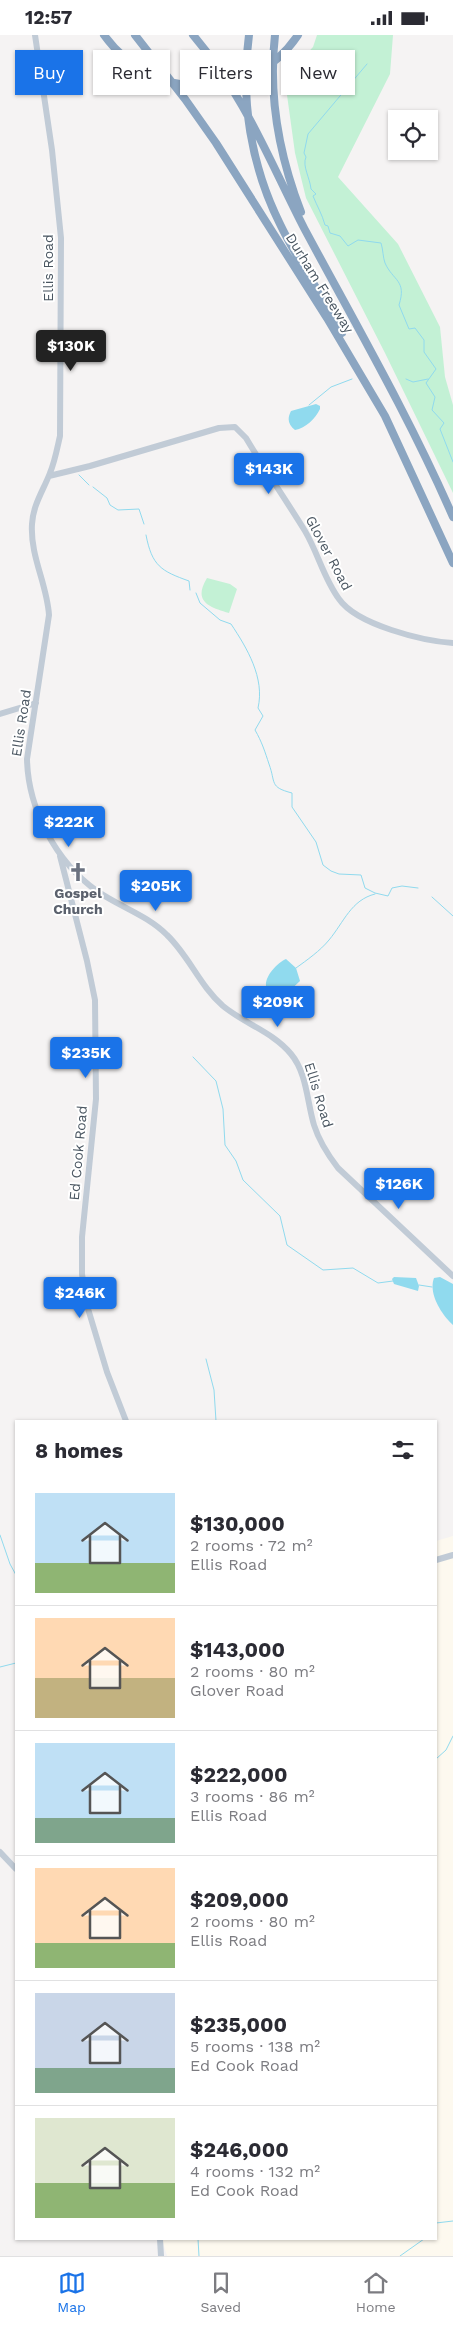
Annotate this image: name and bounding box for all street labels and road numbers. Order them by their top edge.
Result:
street label: Durham Freeway [283,230,358,337]
street label: Ellis Road [40,234,56,302]
street label: Glover Road [303,513,355,593]
street label: Ellis Road [8,688,34,758]
street label: Ellis Road [301,1060,337,1130]
street label: Ed Cook Road [66,1105,90,1201]

